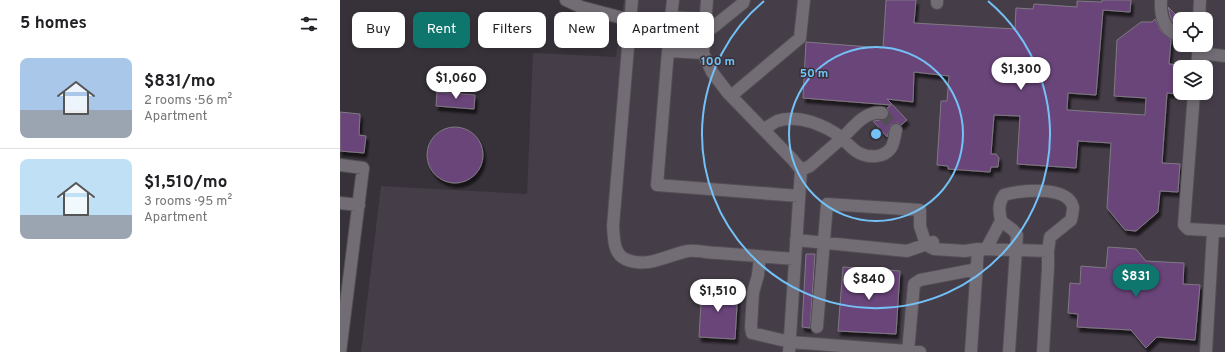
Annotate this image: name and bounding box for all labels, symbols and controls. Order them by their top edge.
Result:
chip: Buy [352,12,405,48]
chip: Rent [413,12,470,48]
chip: Filters [478,12,546,48]
chip: New [554,12,609,48]
chip: Apartment [617,12,714,48]
map controls [1173,12,1213,100]
button: locate [1173,12,1213,52]
text: 5 homes [20,13,87,35]
icon: filters [298,13,320,35]
text: 100 m [701,54,735,70]
pin: $1,300 [988,57,1054,91]
button: layers [1173,60,1213,100]
text: $1,300 [1000,62,1042,78]
pin: $1,060 [423,66,489,100]
text: 50 m [800,66,828,82]
text: $831/mo [144,71,215,93]
text: $1,060 [435,71,477,87]
icon: home [52,74,100,122]
text: 2 rooms · 56 m² [144,93,232,109]
text: Apartment [144,109,207,125]
centre of rings [869,127,883,141]
text: $1,510/mo [144,172,227,194]
icon: home [52,175,100,223]
text: 3 rooms · 95 m² [144,194,232,210]
text: Apartment [144,210,207,226]
pin: $831 [1112,264,1160,298]
pin: $840 [845,267,893,301]
text: $831 [1122,269,1151,285]
text: $840 [853,272,885,288]
pin: $1,510 [685,279,751,313]
text: $1,510 [699,284,737,300]

